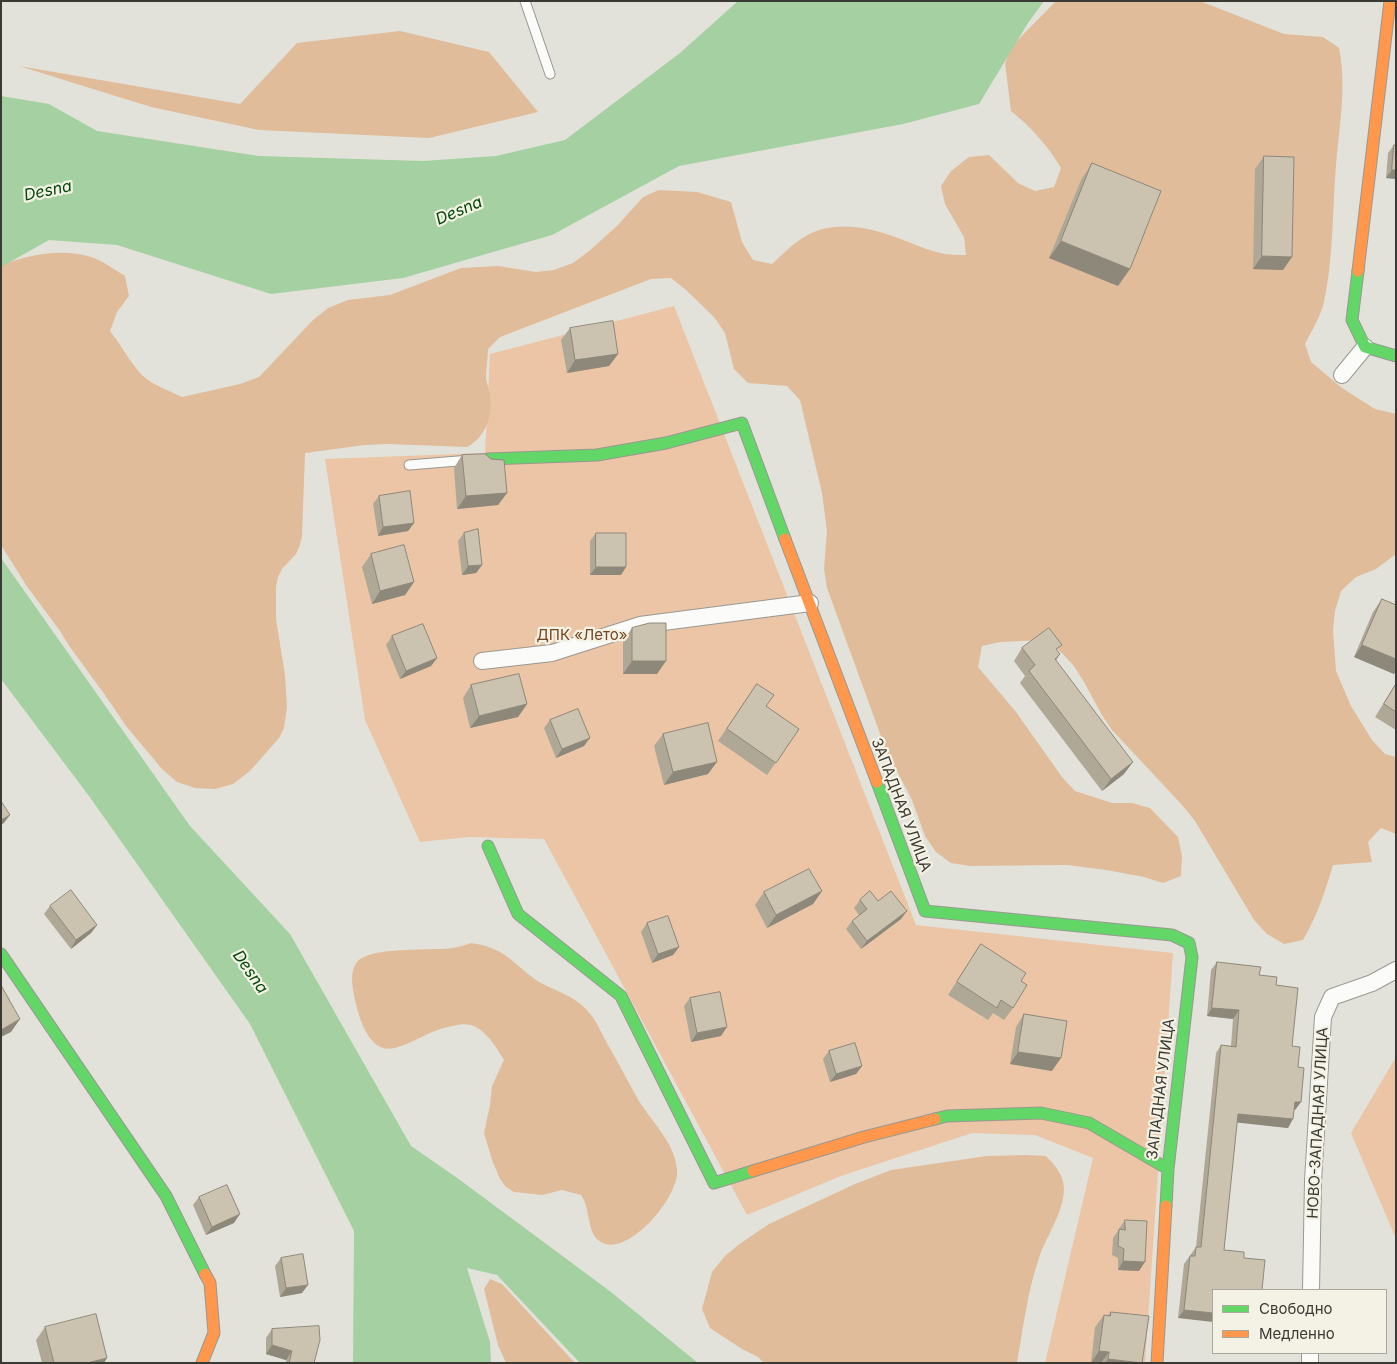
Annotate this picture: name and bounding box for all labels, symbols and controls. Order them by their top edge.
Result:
water label: Desna [22,177,74,205]
water label: Desna [433,193,485,229]
park label: ДПК «Лето» [537,626,627,644]
street label: ЗАПАДНАЯ УЛИЦА [867,736,935,874]
water label: Desna [228,947,272,997]
street label: ЗАПАДНАЯ УЛИЦА [1143,1017,1179,1161]
street label: НОВО-ЗАПАДНАЯ УЛИЦА [1304,1027,1332,1219]
legend [1212,1289,1387,1354]
text: Свободно [1259,1299,1333,1318]
text: Медленно [1259,1324,1335,1343]

